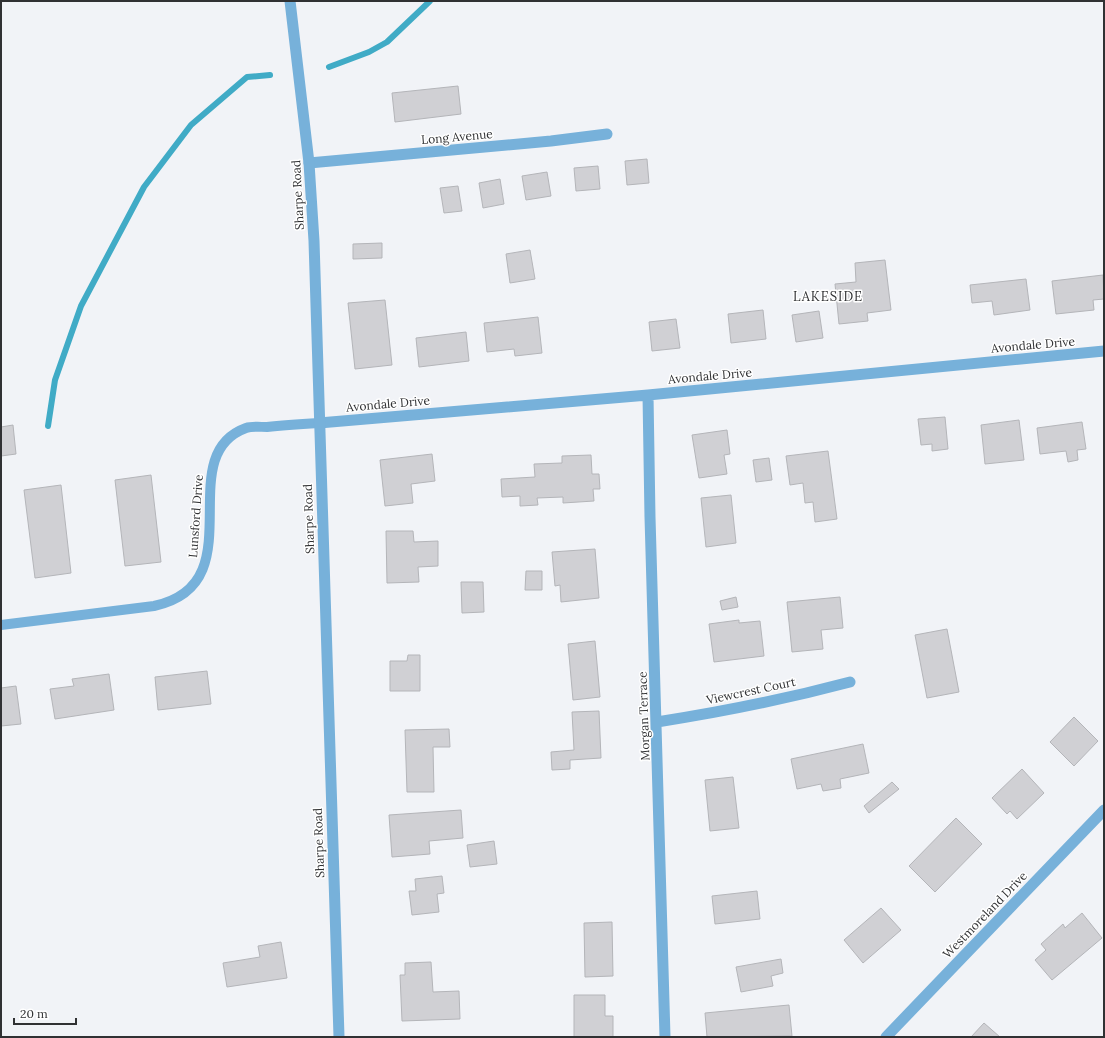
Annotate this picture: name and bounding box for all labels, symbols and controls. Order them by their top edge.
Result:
street label: Long Avenue [421,126,494,147]
street label: Sharpe Road [288,160,307,230]
district label: LAKESIDE [793,288,863,305]
street label: Avondale Drive [990,333,1076,356]
street label: Avondale Drive [667,364,753,387]
street label: Avondale Drive [345,392,431,415]
street label: Lunsford Drive [185,473,206,558]
street label: Sharpe Road [300,484,317,554]
street label: Morgan Terrace [634,671,653,761]
street label: Viewcrest Court [704,674,797,707]
street label: Sharpe Road [310,808,327,878]
street label: Westmoreland Drive [939,868,1030,961]
scale bar [14,1000,76,1026]
text: 20 m [20,1006,48,1021]

